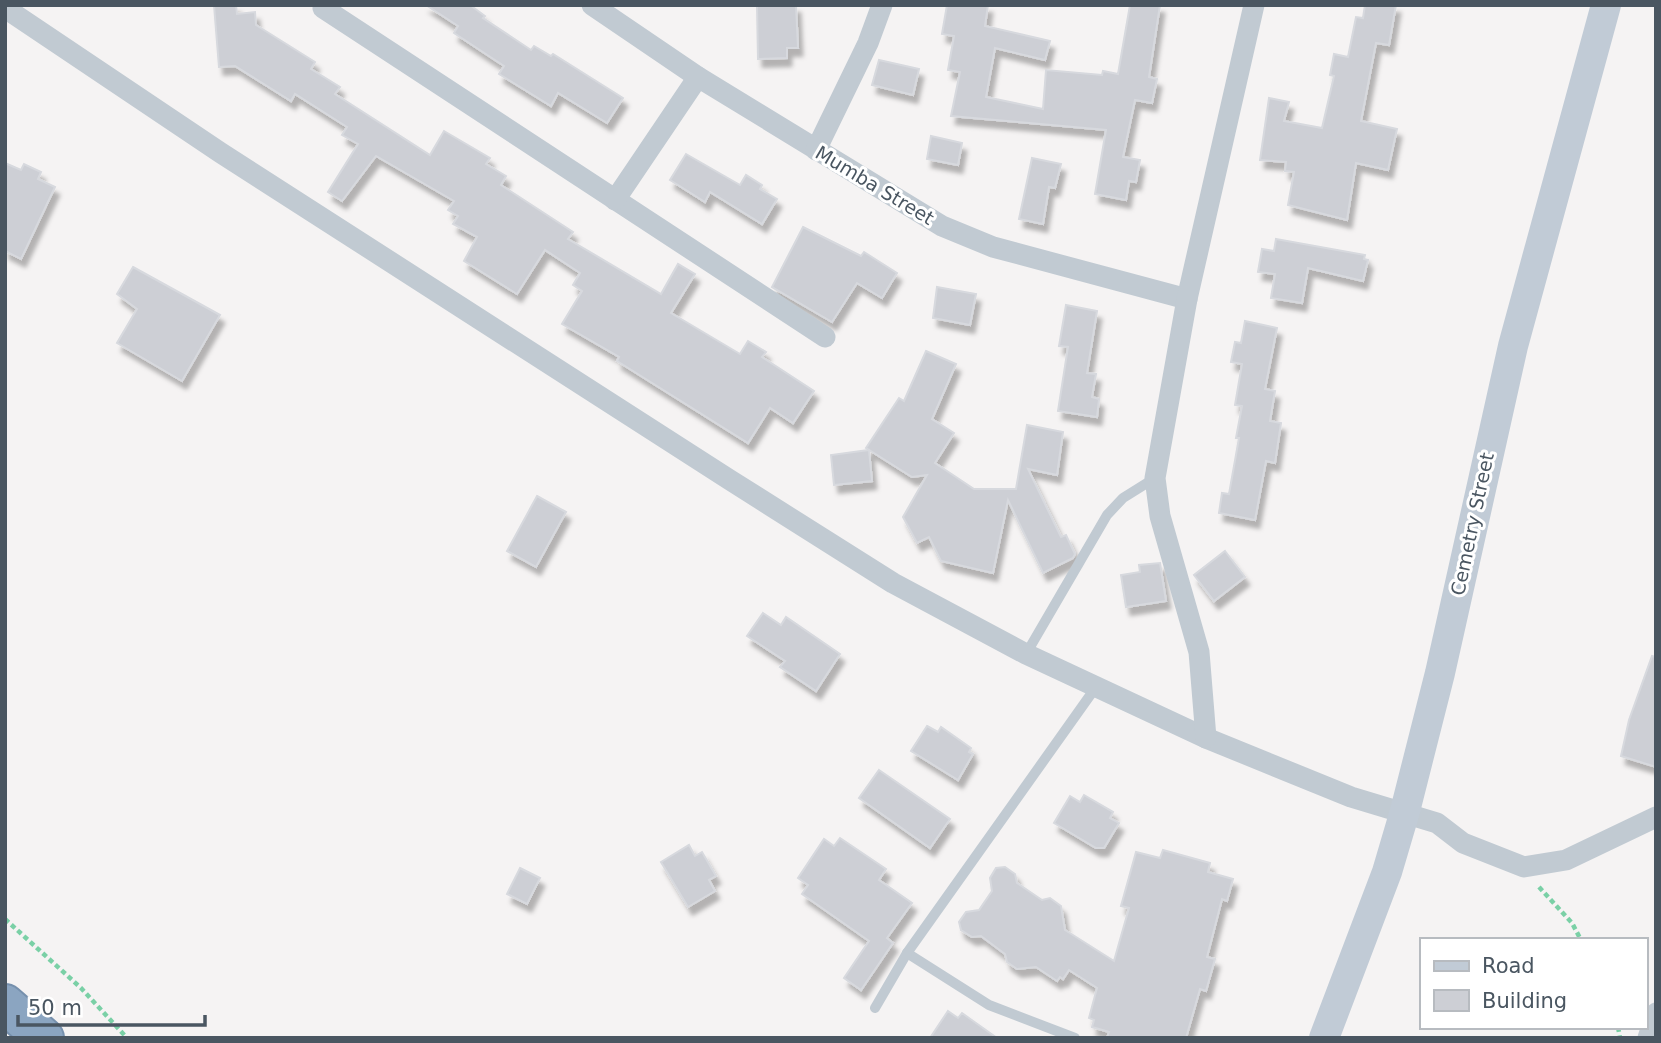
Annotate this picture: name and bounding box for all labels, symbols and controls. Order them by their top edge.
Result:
street label: Mumba Street [812,141,938,229]
street label: Cemetry Street [1446,451,1498,597]
legend [1420,938,1647,1029]
text: Road [1482,954,1535,978]
scale bar [18,984,205,1028]
text: Building [1482,989,1567,1013]
text: 50 m [28,996,82,1020]

